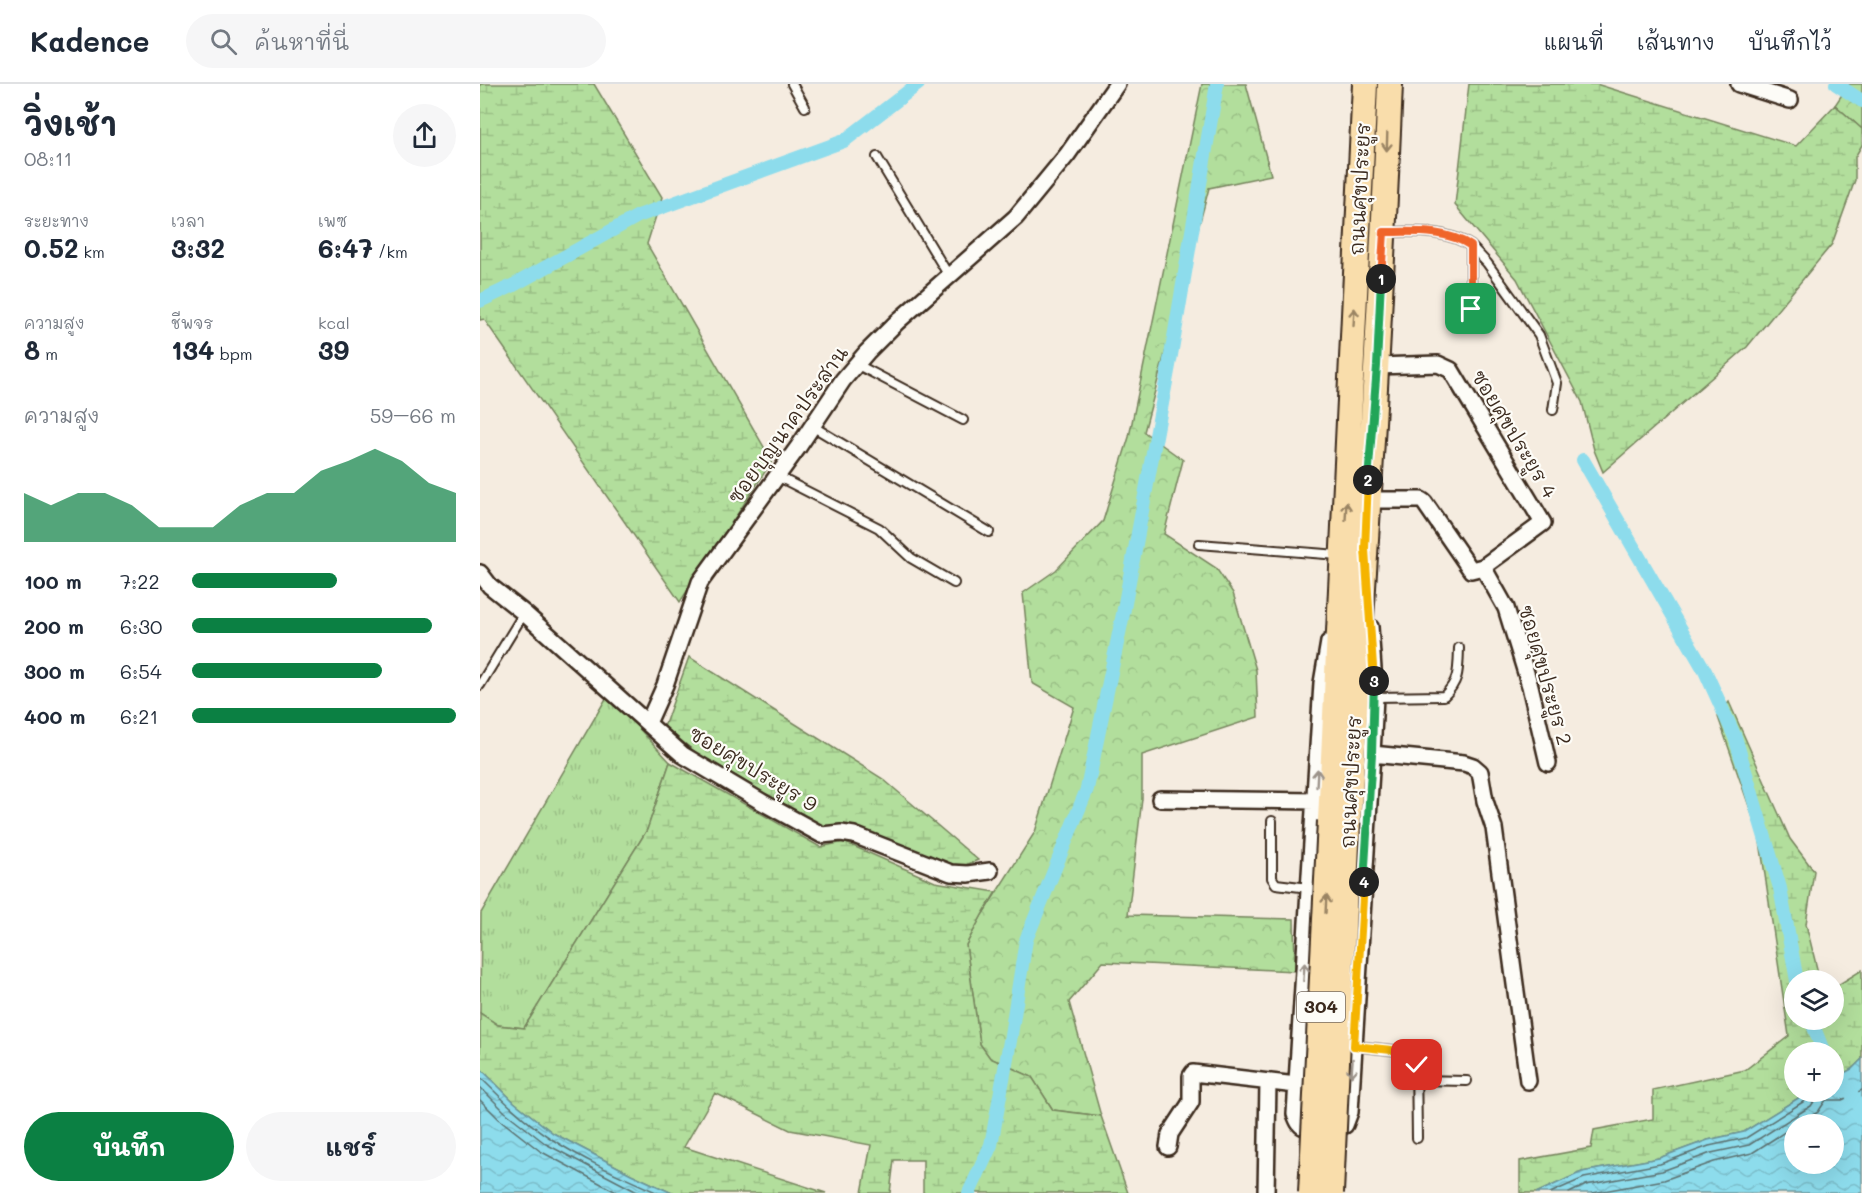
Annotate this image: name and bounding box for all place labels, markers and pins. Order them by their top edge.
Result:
pin: 1 [1366,264,1396,294]
pin [1445,283,1496,334]
pin: 2 [1353,465,1383,495]
pin: 3 [1359,666,1389,696]
pin: 4 [1349,867,1379,897]
pin [1391,1039,1442,1090]

